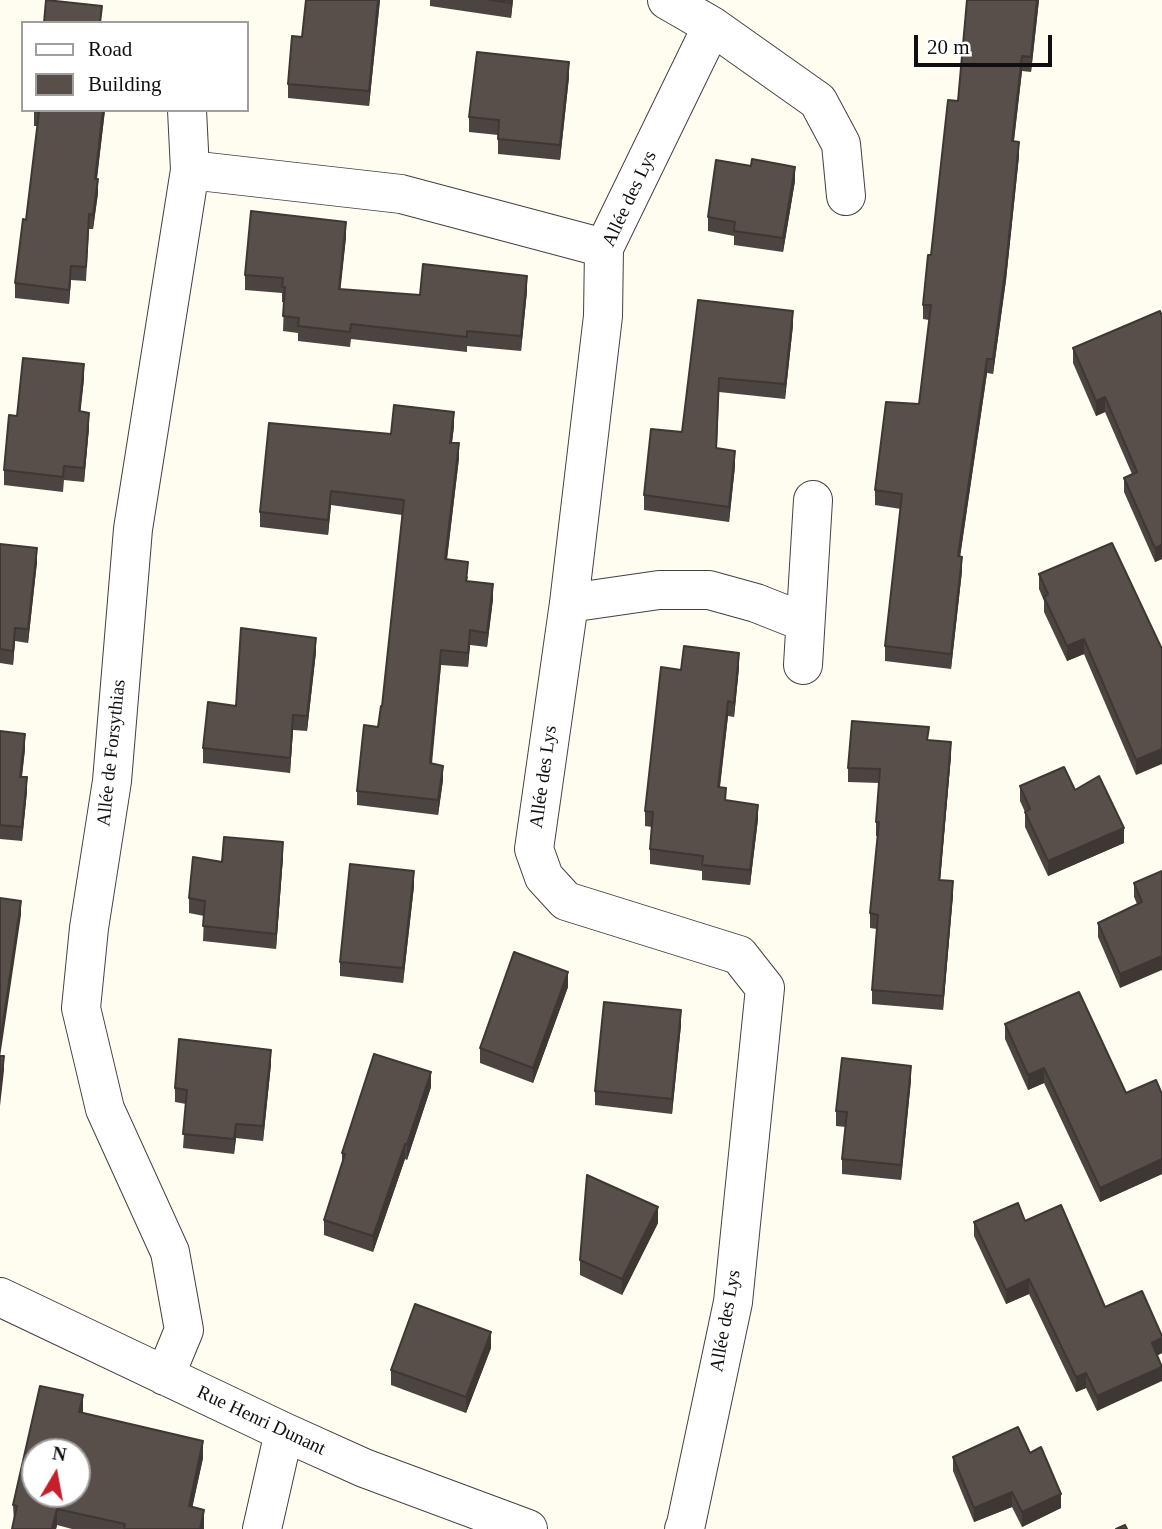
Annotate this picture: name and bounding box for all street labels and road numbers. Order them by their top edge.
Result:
street label: Allée des Lys [598,147,662,251]
street label: Allée de Forsythias [93,678,131,828]
street label: Allée des Lys [526,724,562,830]
street label: Allée des Lys [706,1268,746,1374]
street label: Rue Henri Dunant [193,1381,329,1461]

